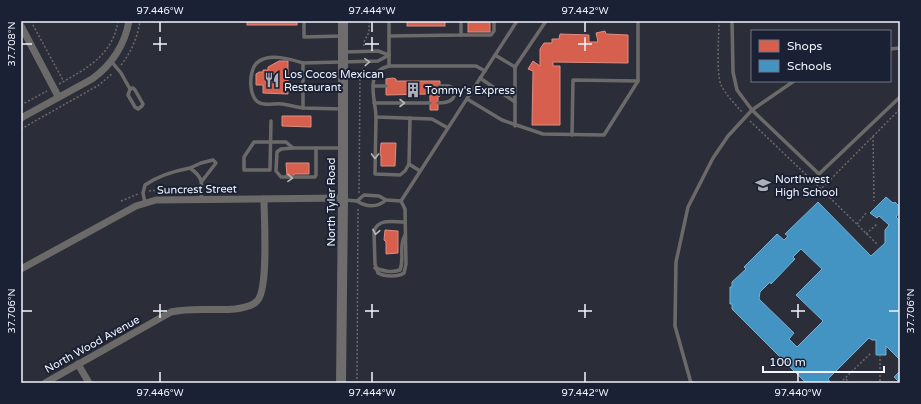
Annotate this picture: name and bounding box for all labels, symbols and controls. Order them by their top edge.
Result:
text: 97.446°W [136,5,184,17]
text: 97.444°W [348,5,396,17]
text: 97.442°W [561,5,609,17]
text: 37.708°N [6,21,18,67]
legend [751,30,891,82]
text: Shops [787,39,822,53]
one-way arrow [364,57,370,66]
text: Schools [787,59,832,73]
place label: Los Cocos Mexican Restaurant [284,68,384,94]
restaurant icon: Los Cocos Mexican Restaurant [263,71,281,89]
building icon: Tommy's Express [404,81,422,99]
place label: Tommy's Express [425,84,515,97]
one-way arrow [399,99,405,107]
one-way arrow [371,153,379,159]
street label: North Tyler Road [325,158,338,246]
place label: Northwest High School [775,173,838,199]
one-way arrow [287,174,293,182]
school or university icon: Northwest High School [754,176,772,194]
street label: Suncrest Street [157,182,237,197]
one-way arrow [372,229,380,236]
text: 37.706°N [6,288,18,334]
text: 37.706°N [905,288,917,334]
street label: North Wood Avenue [43,313,142,376]
scale bar [763,348,884,374]
text: 100 m [769,355,806,369]
text: 97.446°W [136,387,184,399]
text: 97.444°W [348,387,396,399]
text: 97.442°W [561,387,609,399]
text: 97.440°W [774,387,822,399]

